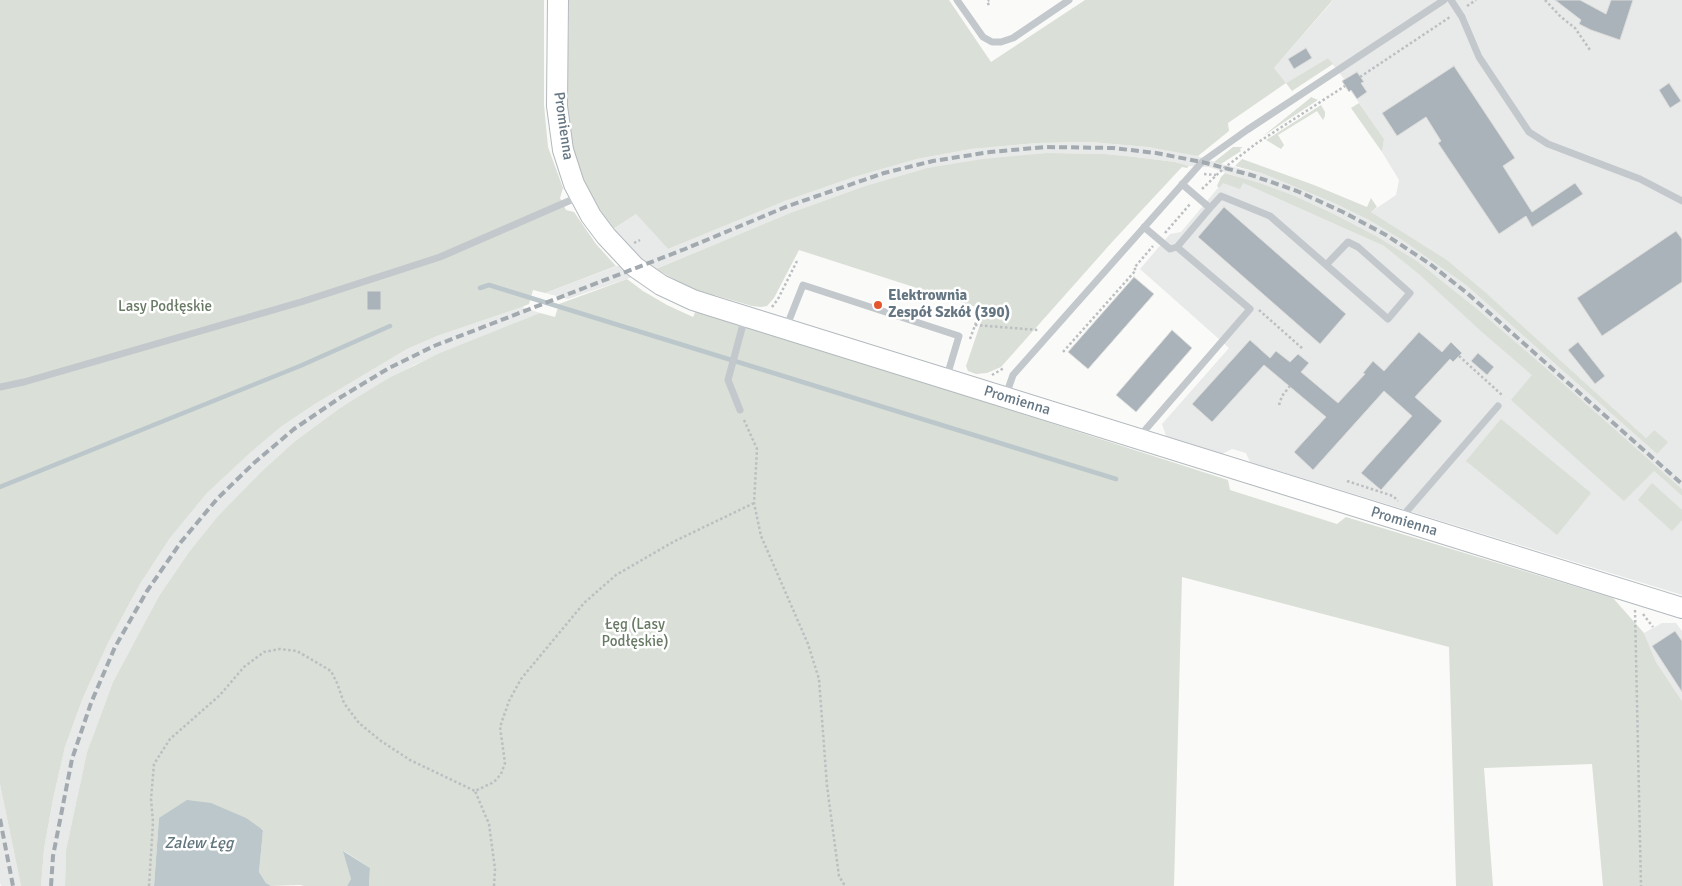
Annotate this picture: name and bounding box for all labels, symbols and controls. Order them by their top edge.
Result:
street label: Promienna [549,91,577,161]
place label: Elektrownia Zespół Szkół (390) [888,287,1010,322]
park label: Lasy Podłęskie [118,298,212,316]
marker: Elektrownia Zespół Szkół (390) [872,299,884,311]
street label: Promienna [981,382,1053,420]
street label: Promienna [1368,503,1440,541]
park label: Łęg (Lasy Podłęskie) [602,616,668,651]
water label: Zalew Łęg [165,834,233,854]

